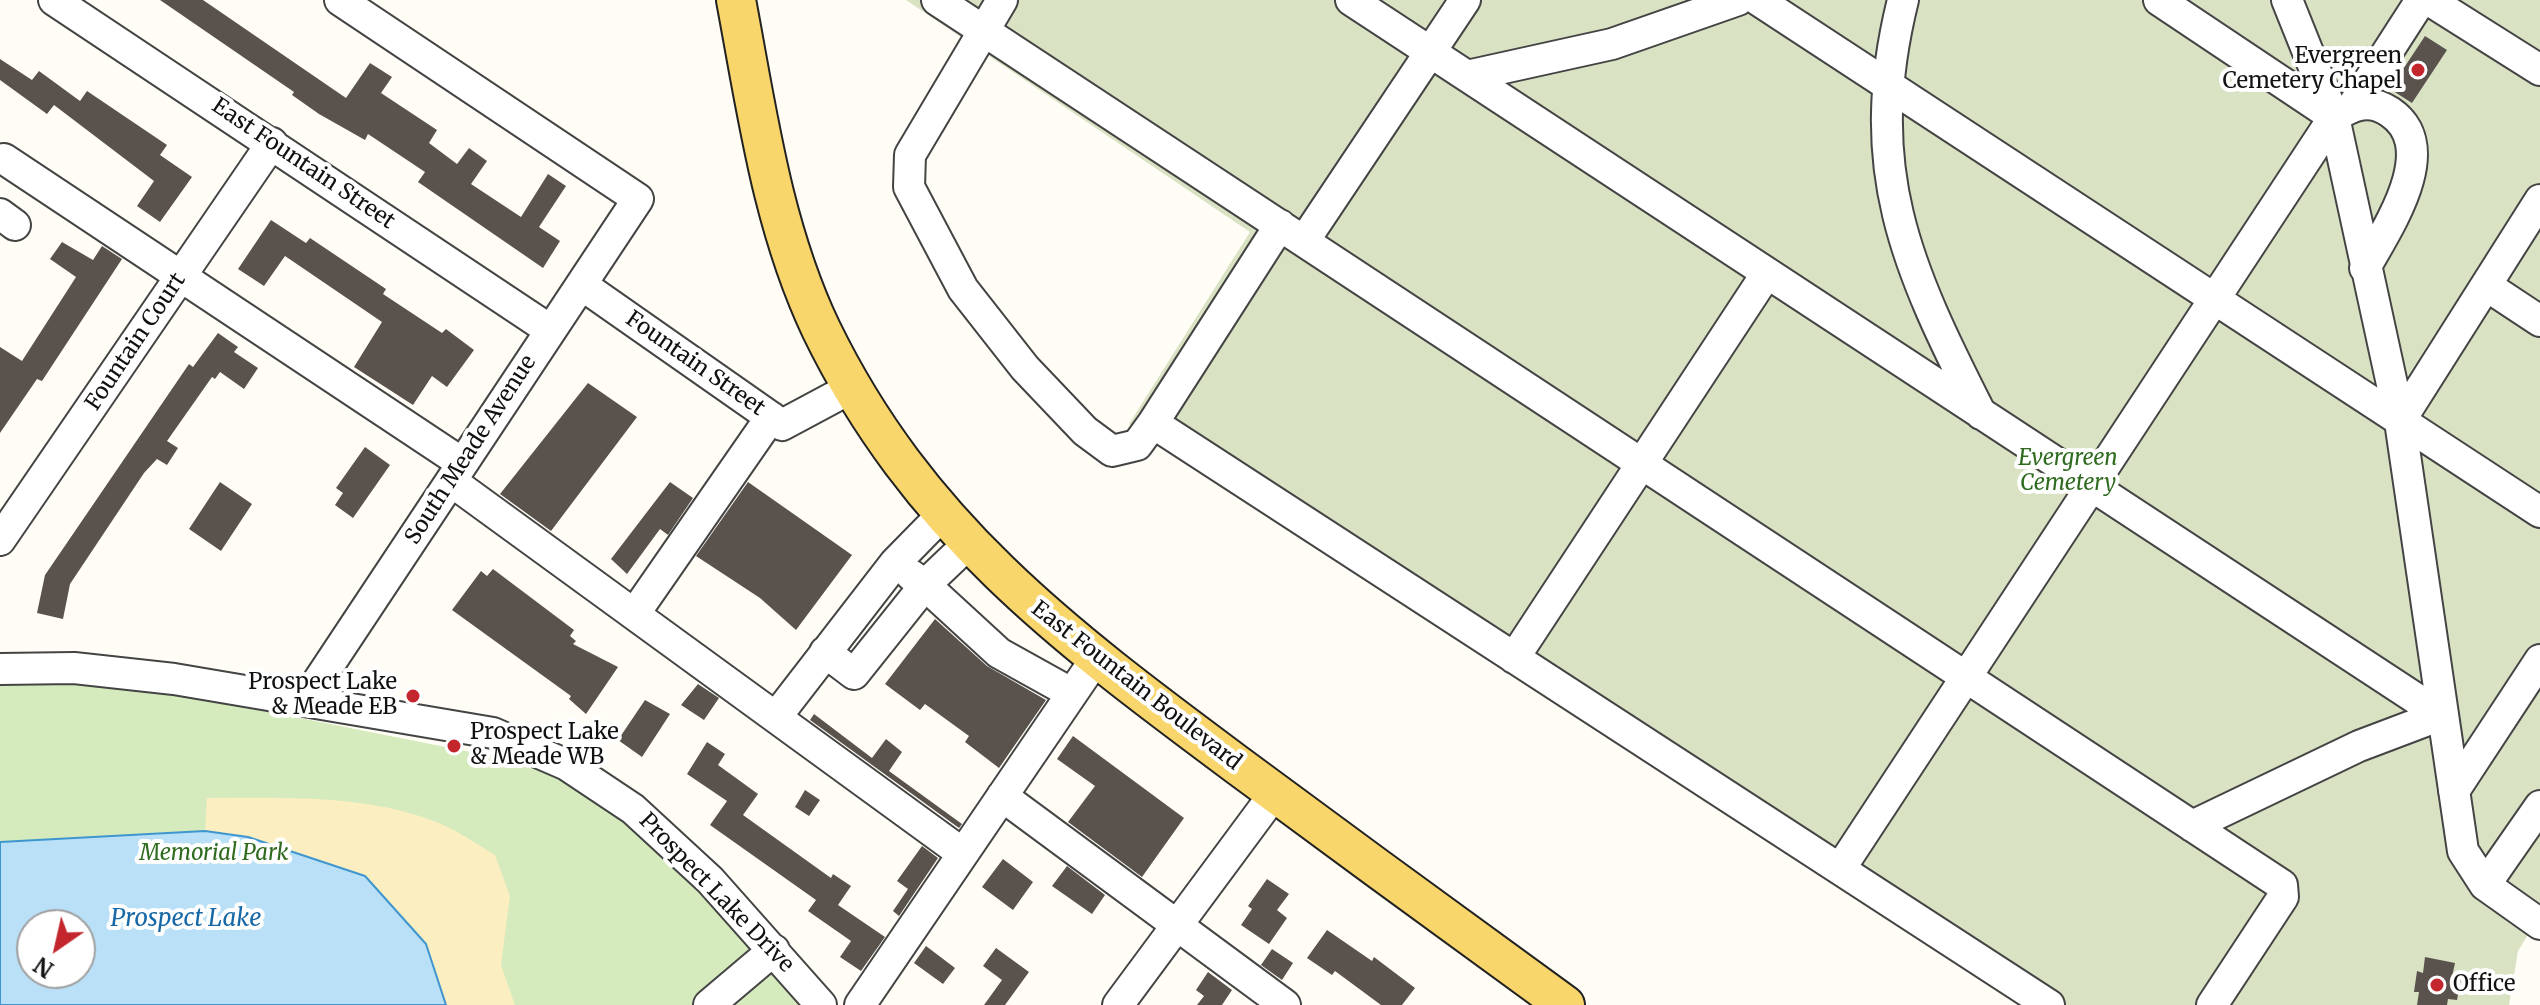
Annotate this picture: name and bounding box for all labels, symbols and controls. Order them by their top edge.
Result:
place label: Evergreen Cemetery Chapel [2222,44,2402,96]
marker: Evergreen Cemetery Chapel [2409,61,2427,79]
street label: East Fountain Street [207,93,399,235]
street label: Fountain Court [80,268,192,416]
street label: Fountain Street [620,306,770,422]
street label: South Meade Avenue [400,350,542,550]
park label: Evergreen Cemetery [2018,446,2118,498]
street label: East Fountain Boulevard [1026,596,1246,776]
place label: Prospect Lake & Meade EB [248,670,397,722]
marker: Prospect Lake & Meade EB [404,687,422,705]
place label: Prospect Lake & Meade WB [470,720,619,772]
marker: Prospect Lake & Meade WB [445,737,463,755]
street label: Prospect Lake Drive [633,808,799,978]
park label: Memorial Park [140,841,288,867]
water label: Prospect Lake [111,905,261,933]
north arrow [16,909,96,989]
text: N [29,951,59,984]
place label: Office [2453,972,2516,998]
marker: Office [2428,976,2446,994]

